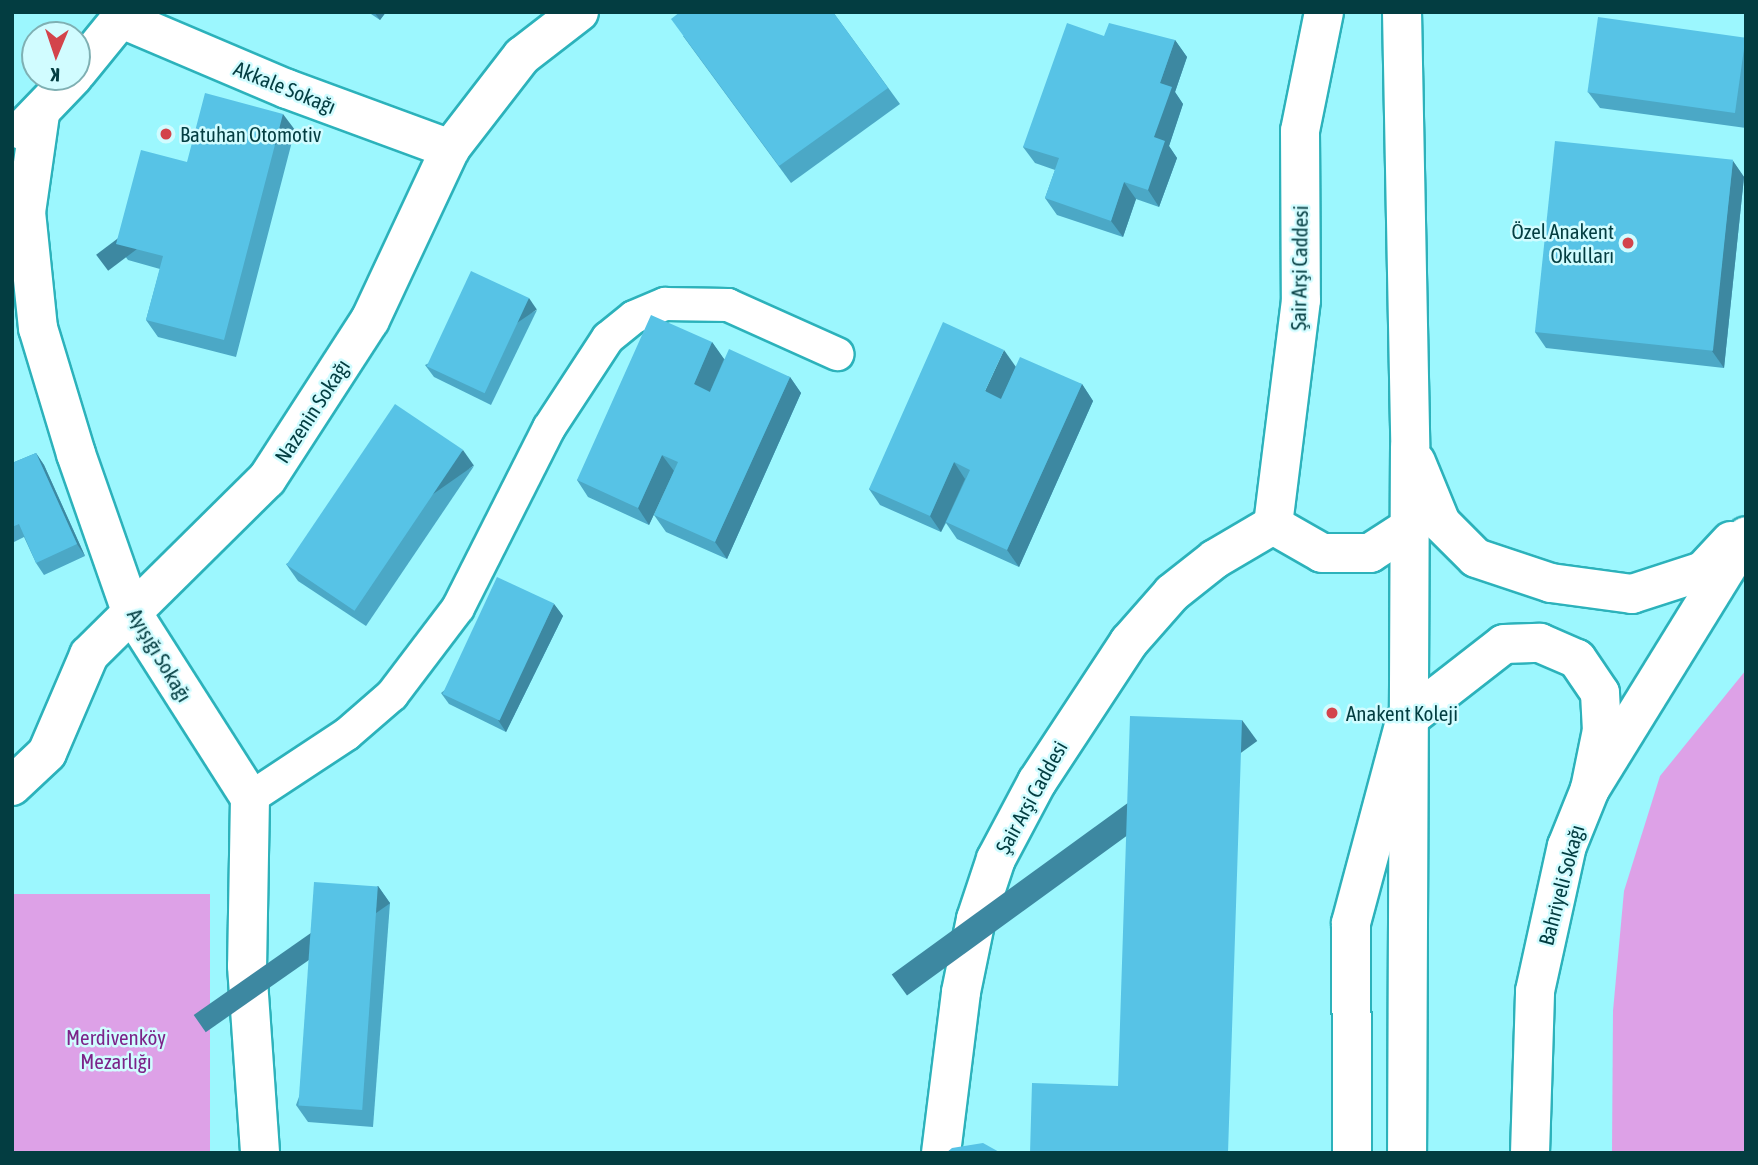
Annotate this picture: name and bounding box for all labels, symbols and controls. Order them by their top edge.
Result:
north arrow [21,21,91,91]
street label: Akkale Sokağı [230,55,340,119]
text: K [50,64,60,86]
place label: Batuhan Otomotiv [180,121,321,147]
marker: Batuhan Otomotiv [158,126,174,142]
street label: Şair Arşi Caddesi [1285,205,1313,331]
place label: Özel Anakent Okulları [1512,218,1614,268]
marker: Özel Anakent Okulları [1620,235,1636,251]
street label: Nazenin Sokağı [269,354,355,468]
street label: Ayışığı Sokağı [122,604,198,706]
place label: Anakent Koleji [1346,700,1458,726]
marker: Anakent Koleji [1324,705,1340,721]
street label: Şair Arşi Caddesi [990,736,1072,858]
street label: Bahriyeli Sokağı [1533,822,1589,948]
park label: Merdivenköy Mezarlığı [66,1024,166,1074]

